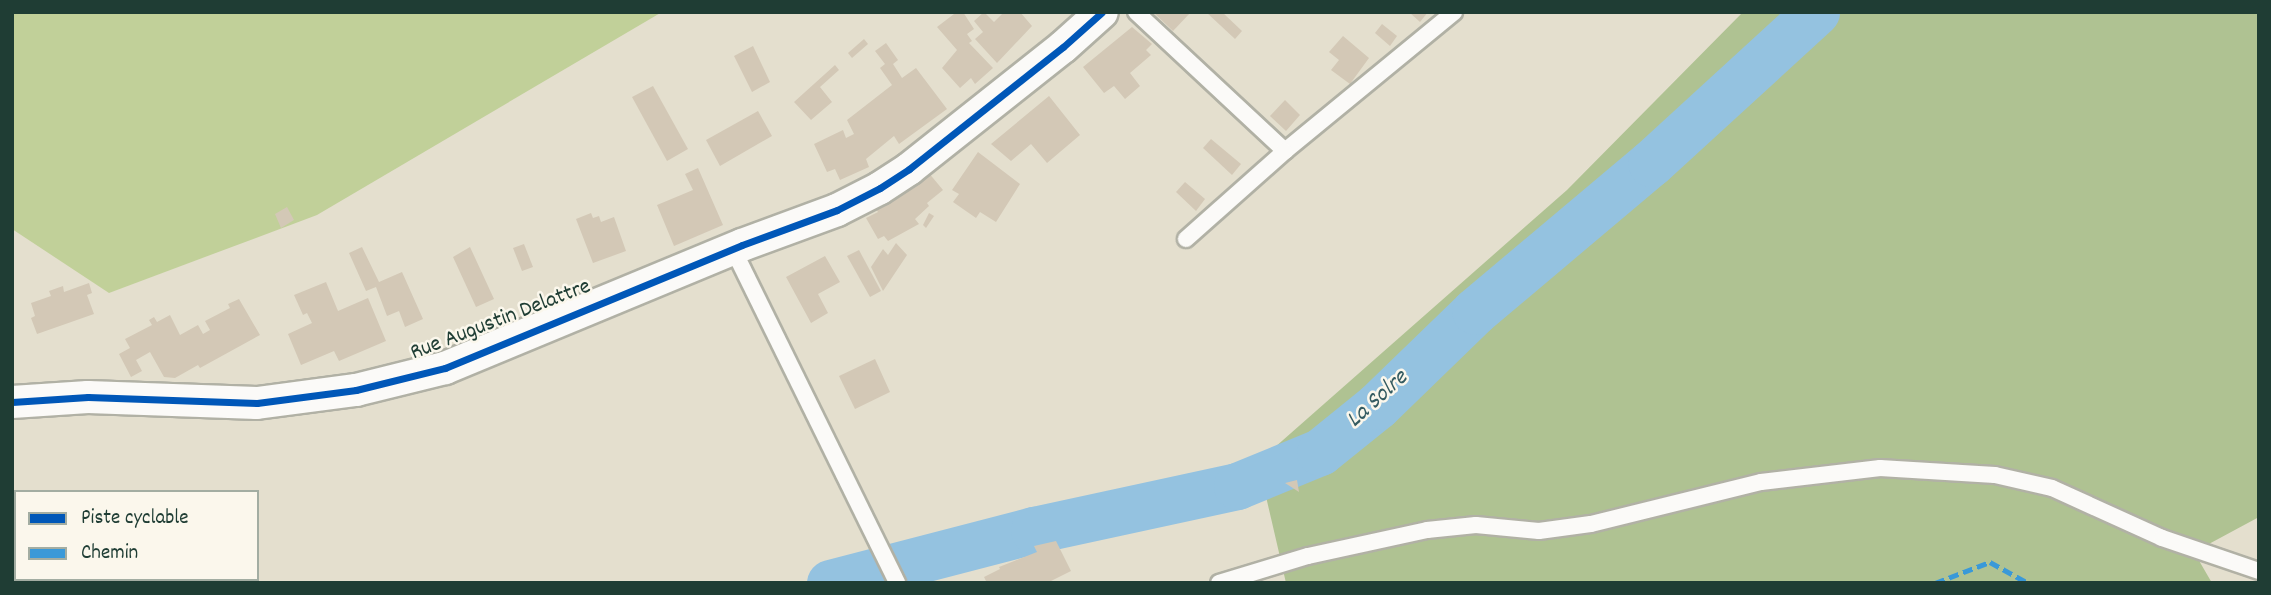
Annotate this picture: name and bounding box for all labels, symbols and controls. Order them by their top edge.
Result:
street label: Rue Augustin Delattre [407,274,595,368]
water label: La Solre [1341,365,1415,435]
legend [14,490,259,581]
text: Piste cyclable [81,504,189,534]
text: Chemin [81,539,138,569]

